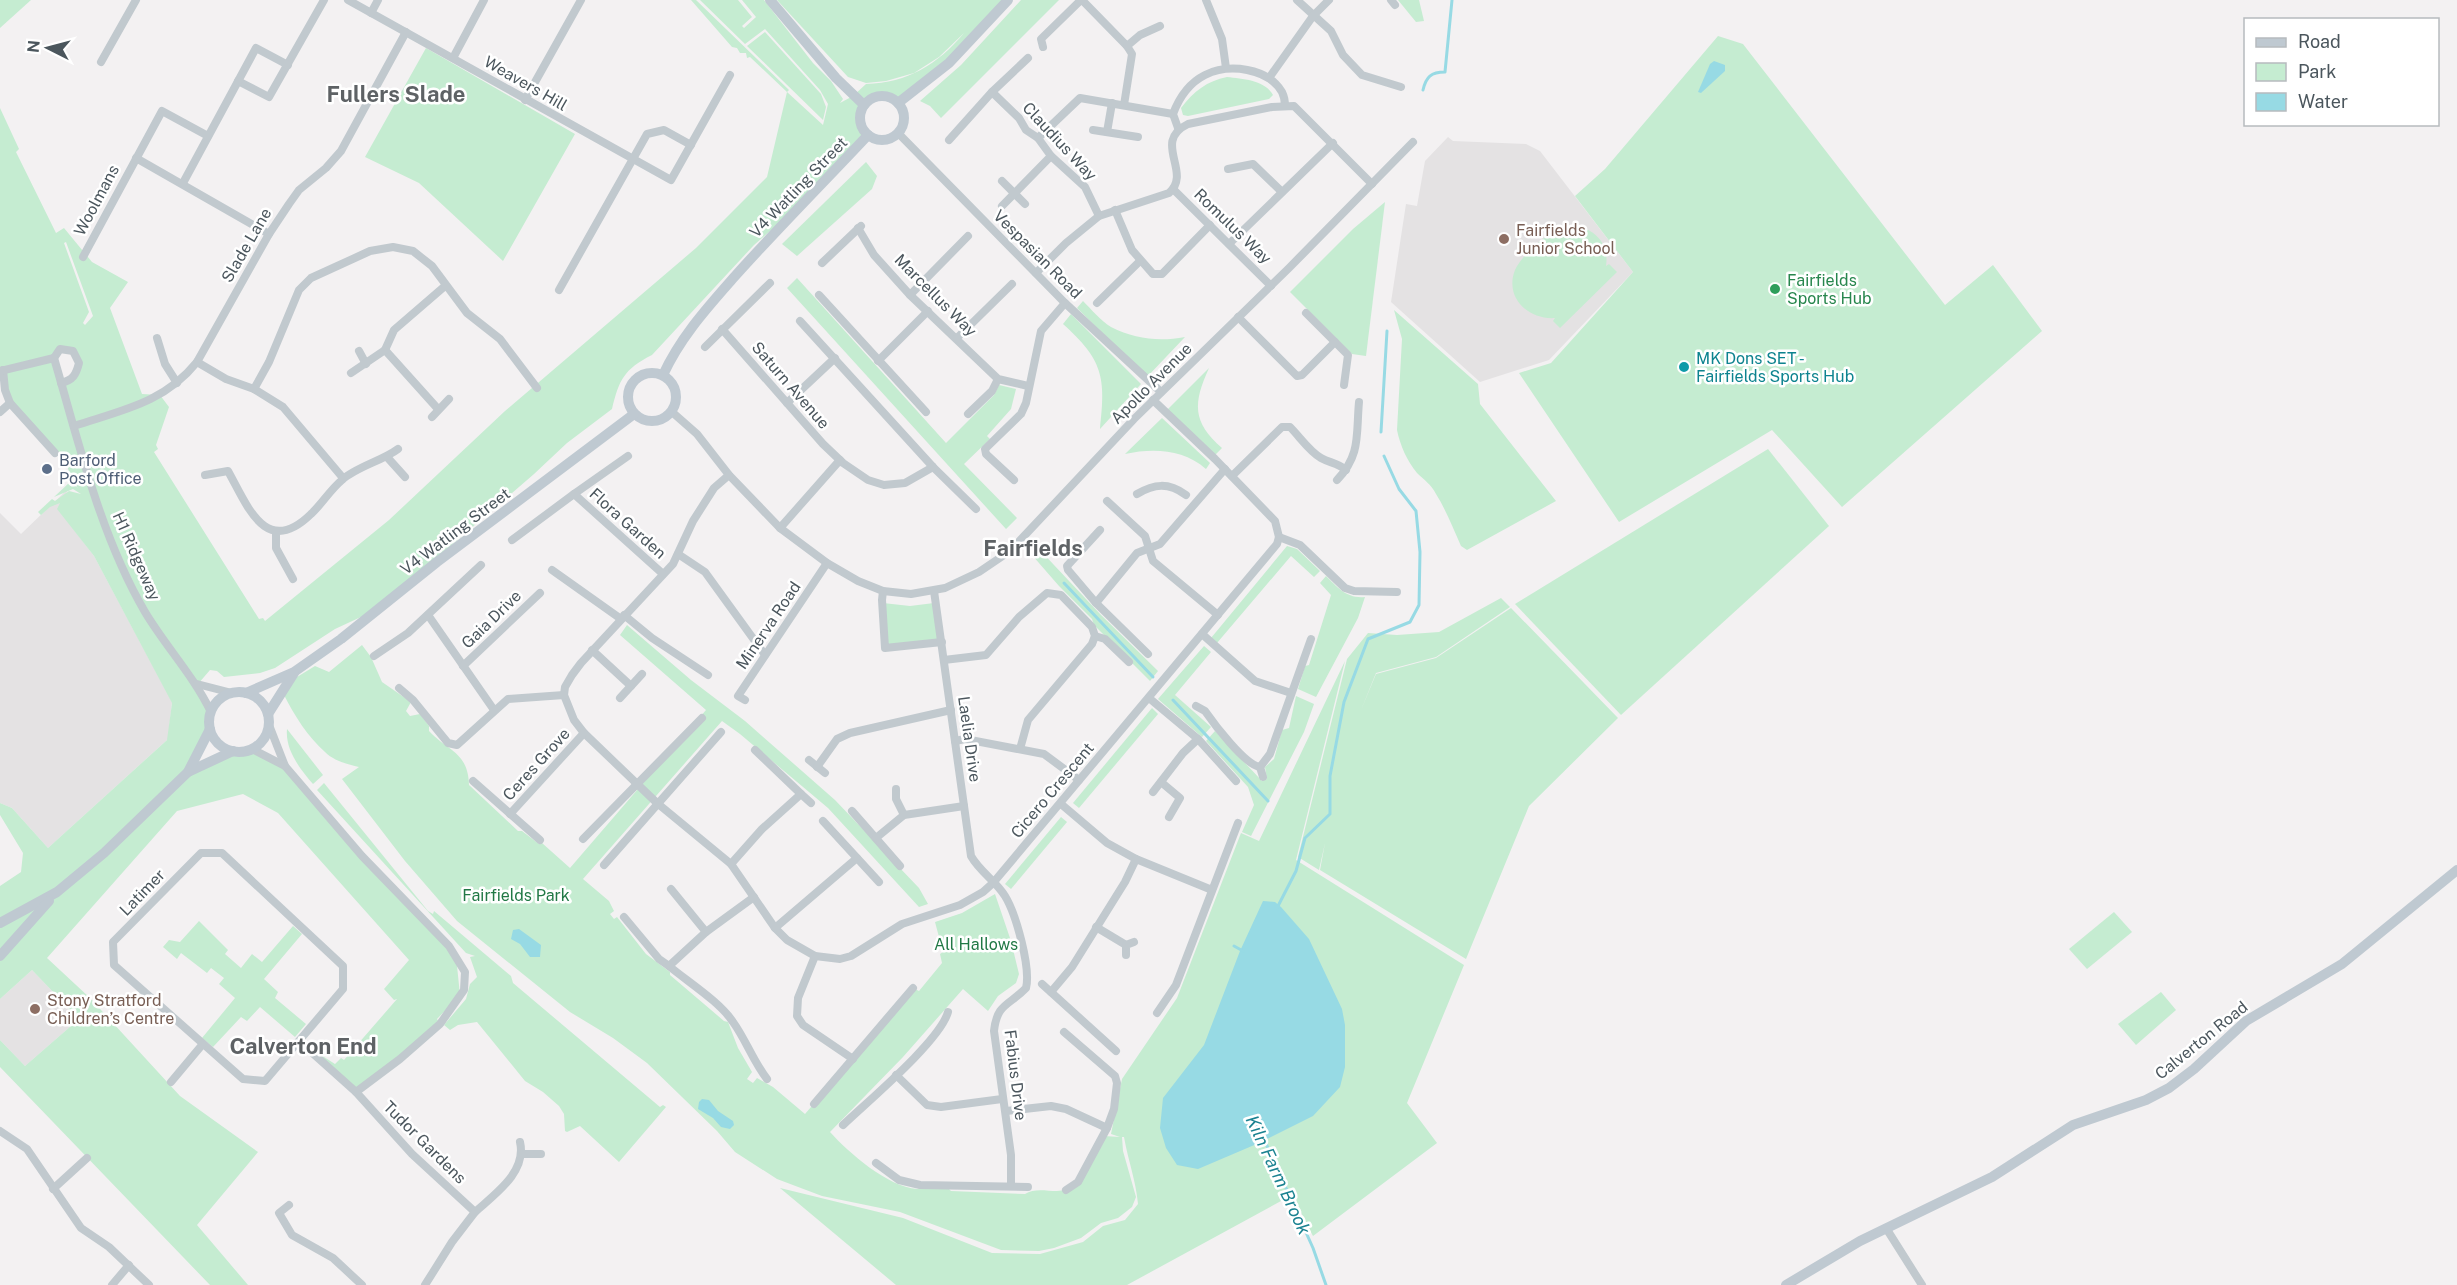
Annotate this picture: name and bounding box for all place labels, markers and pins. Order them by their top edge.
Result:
place label: Fairfields Junior School [1516,221,1616,258]
marker: Fairfields Junior School [1497,232,1511,246]
place label: Fairfields Sports Hub [1787,271,1872,308]
marker: Fairfields Sports Hub [1768,282,1782,296]
place label: MK Dons SET - Fairfields Sports Hub [1696,349,1854,386]
marker: MK Dons SET - Fairfields Sports Hub [1677,360,1691,374]
place label: Barford Post Office [59,451,142,488]
marker: Barford Post Office [40,462,54,476]
place label: Stony Stratford Children’s Centre [47,991,174,1028]
marker: Stony Stratford Children’s Centre [28,1002,42,1016]

